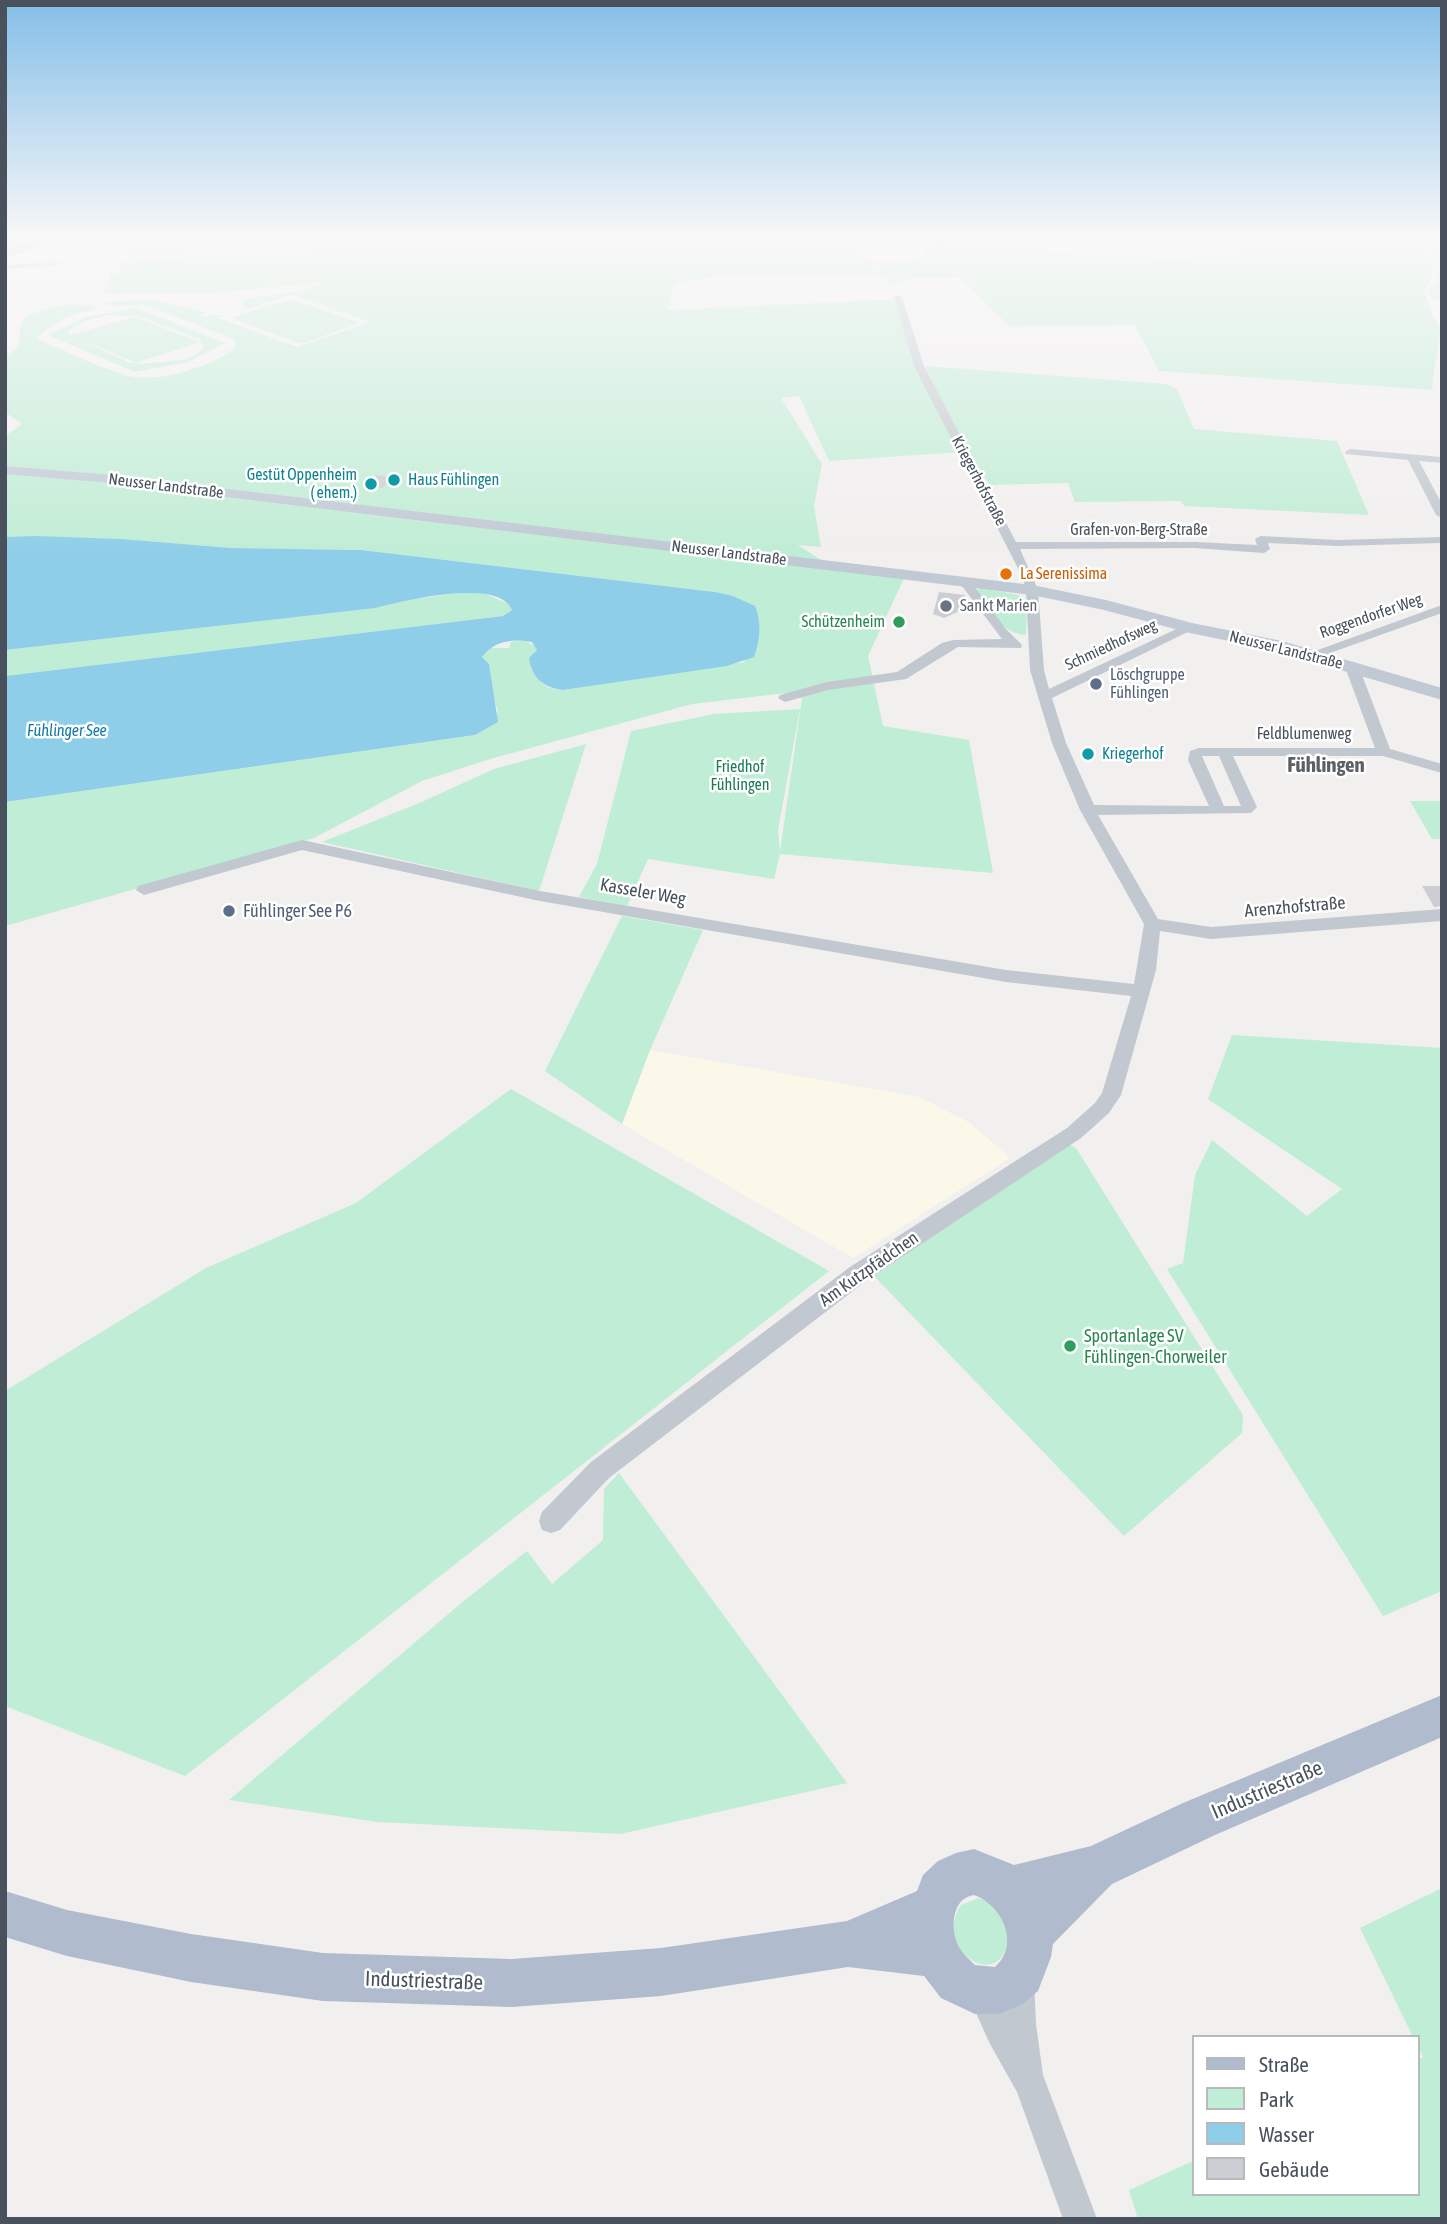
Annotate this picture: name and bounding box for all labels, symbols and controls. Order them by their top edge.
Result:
street label: Kriegerhofstraße [947,433,1011,529]
place label: Gestüt Oppenheim ( ehem.) [247,465,357,503]
street label: Neusser Landstraße [107,469,225,503]
place label: Haus Fühlingen [408,470,499,490]
marker: Haus Fühlingen [386,472,402,488]
marker: Gestüt Oppenheim ( ehem.) [363,476,379,492]
street label: Grafen-von-Berg-Straße [1070,520,1208,540]
street label: Neusser Landstraße [670,536,788,570]
place label: La Serenissima [1020,564,1107,584]
marker: La Serenissima [998,566,1014,582]
street label: Roggendorfer Weg [1317,589,1425,643]
place label: Sankt Marien [960,596,1037,616]
marker: Sankt Marien [938,598,954,614]
place label: Schützenheim [801,612,885,632]
marker: Schützenheim [891,614,907,630]
street label: Schmiedhofsweg [1062,615,1160,675]
street label: Neusser Landstraße [1228,627,1344,673]
place label: Löschgruppe Fühlingen [1110,665,1185,703]
marker: Löschgruppe Fühlingen [1088,676,1104,692]
water label: Fühlinger See [27,721,107,741]
street label: Feldblumenweg [1257,724,1351,744]
place label: Kriegerhof [1102,744,1164,764]
marker: Kriegerhof [1080,746,1096,762]
district label: Fühlingen [1287,752,1365,778]
park label: Friedhof Fühlingen [710,757,770,795]
street label: Kasseler Weg [598,874,688,910]
street label: Arenzhofstraße [1244,892,1346,922]
place label: Fühlinger See P6 [243,900,352,922]
marker: Fühlinger See P6 [221,903,237,919]
street label: Am Kutzpfädchen [815,1227,923,1311]
place label: Sportanlage SV Fühlingen-Chorweiler [1084,1325,1226,1368]
marker: Sportanlage SV Fühlingen-Chorweiler [1062,1338,1078,1354]
street label: Industriestraße [1208,1755,1326,1825]
street label: Industriestraße [365,1966,483,1996]
legend [1192,2035,1419,2196]
text: Straße [1259,2052,1309,2076]
text: Park [1259,2087,1294,2111]
text: Wasser [1259,2122,1314,2146]
text: Gebäude [1259,2157,1329,2181]

